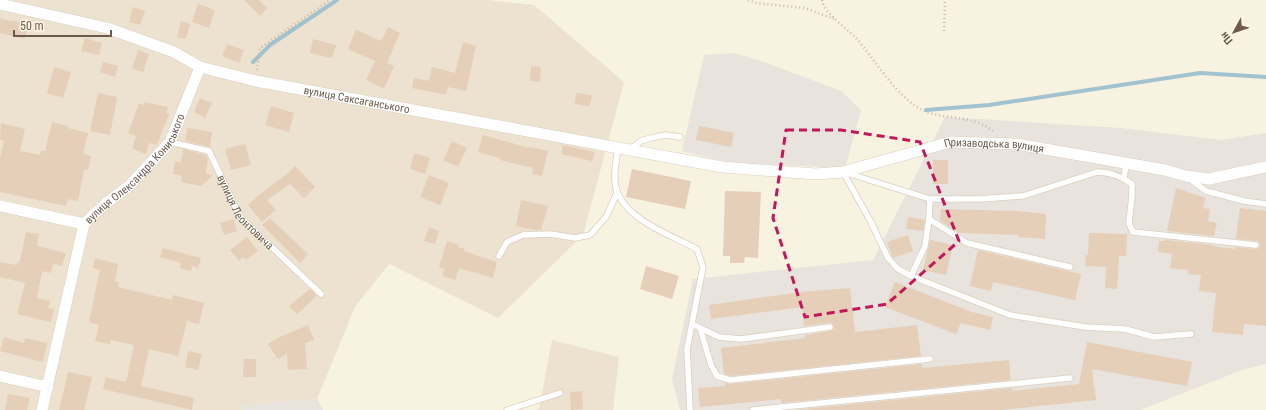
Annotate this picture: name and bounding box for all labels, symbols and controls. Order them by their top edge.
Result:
scale bar [14,12,111,38]
north arrow [1214,12,1254,52]
text: 50 m [20,19,44,33]
text: Пн [1218,29,1236,47]
street label: вулиця Саксаганського [303,84,411,116]
street label: вулиця Олександра Кониського [82,111,188,227]
street label: Призаводська вулиця [943,136,1045,156]
street label: вулиця Леонтовича [214,173,276,252]

